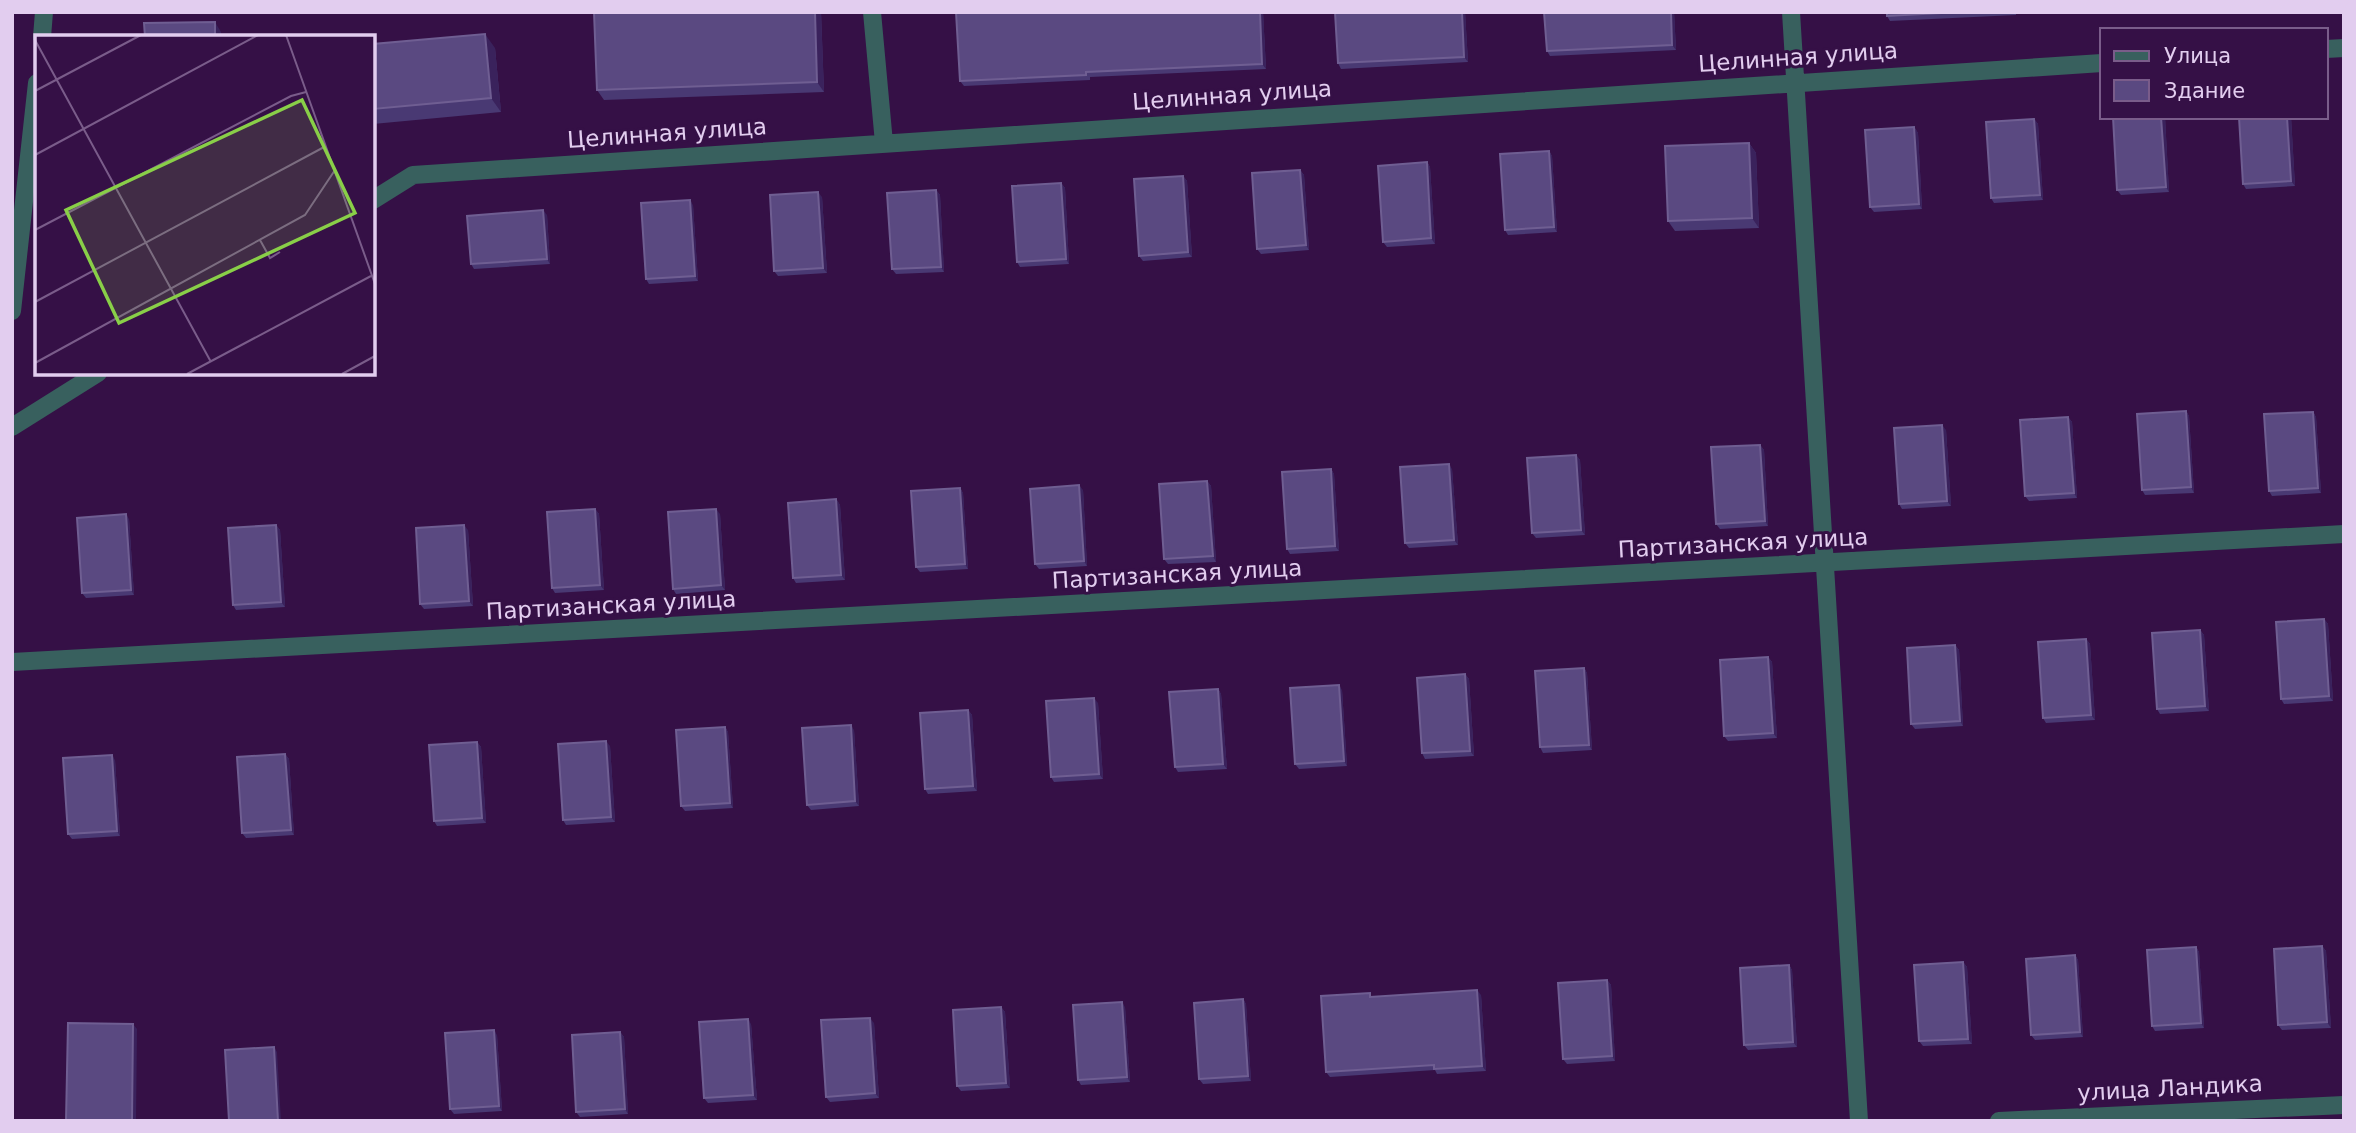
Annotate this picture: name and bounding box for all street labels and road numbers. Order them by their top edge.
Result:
street label: Целинная улица [1697,37,1899,77]
street label: Целинная улица [1131,75,1333,115]
street label: Целинная улица [566,113,768,153]
street label: Партизанская улица [1617,523,1869,563]
street label: Партизанская улица [1051,554,1303,594]
street label: Партизанская улица [485,585,737,625]
street label: улица Ландика [2077,1070,2263,1106]

